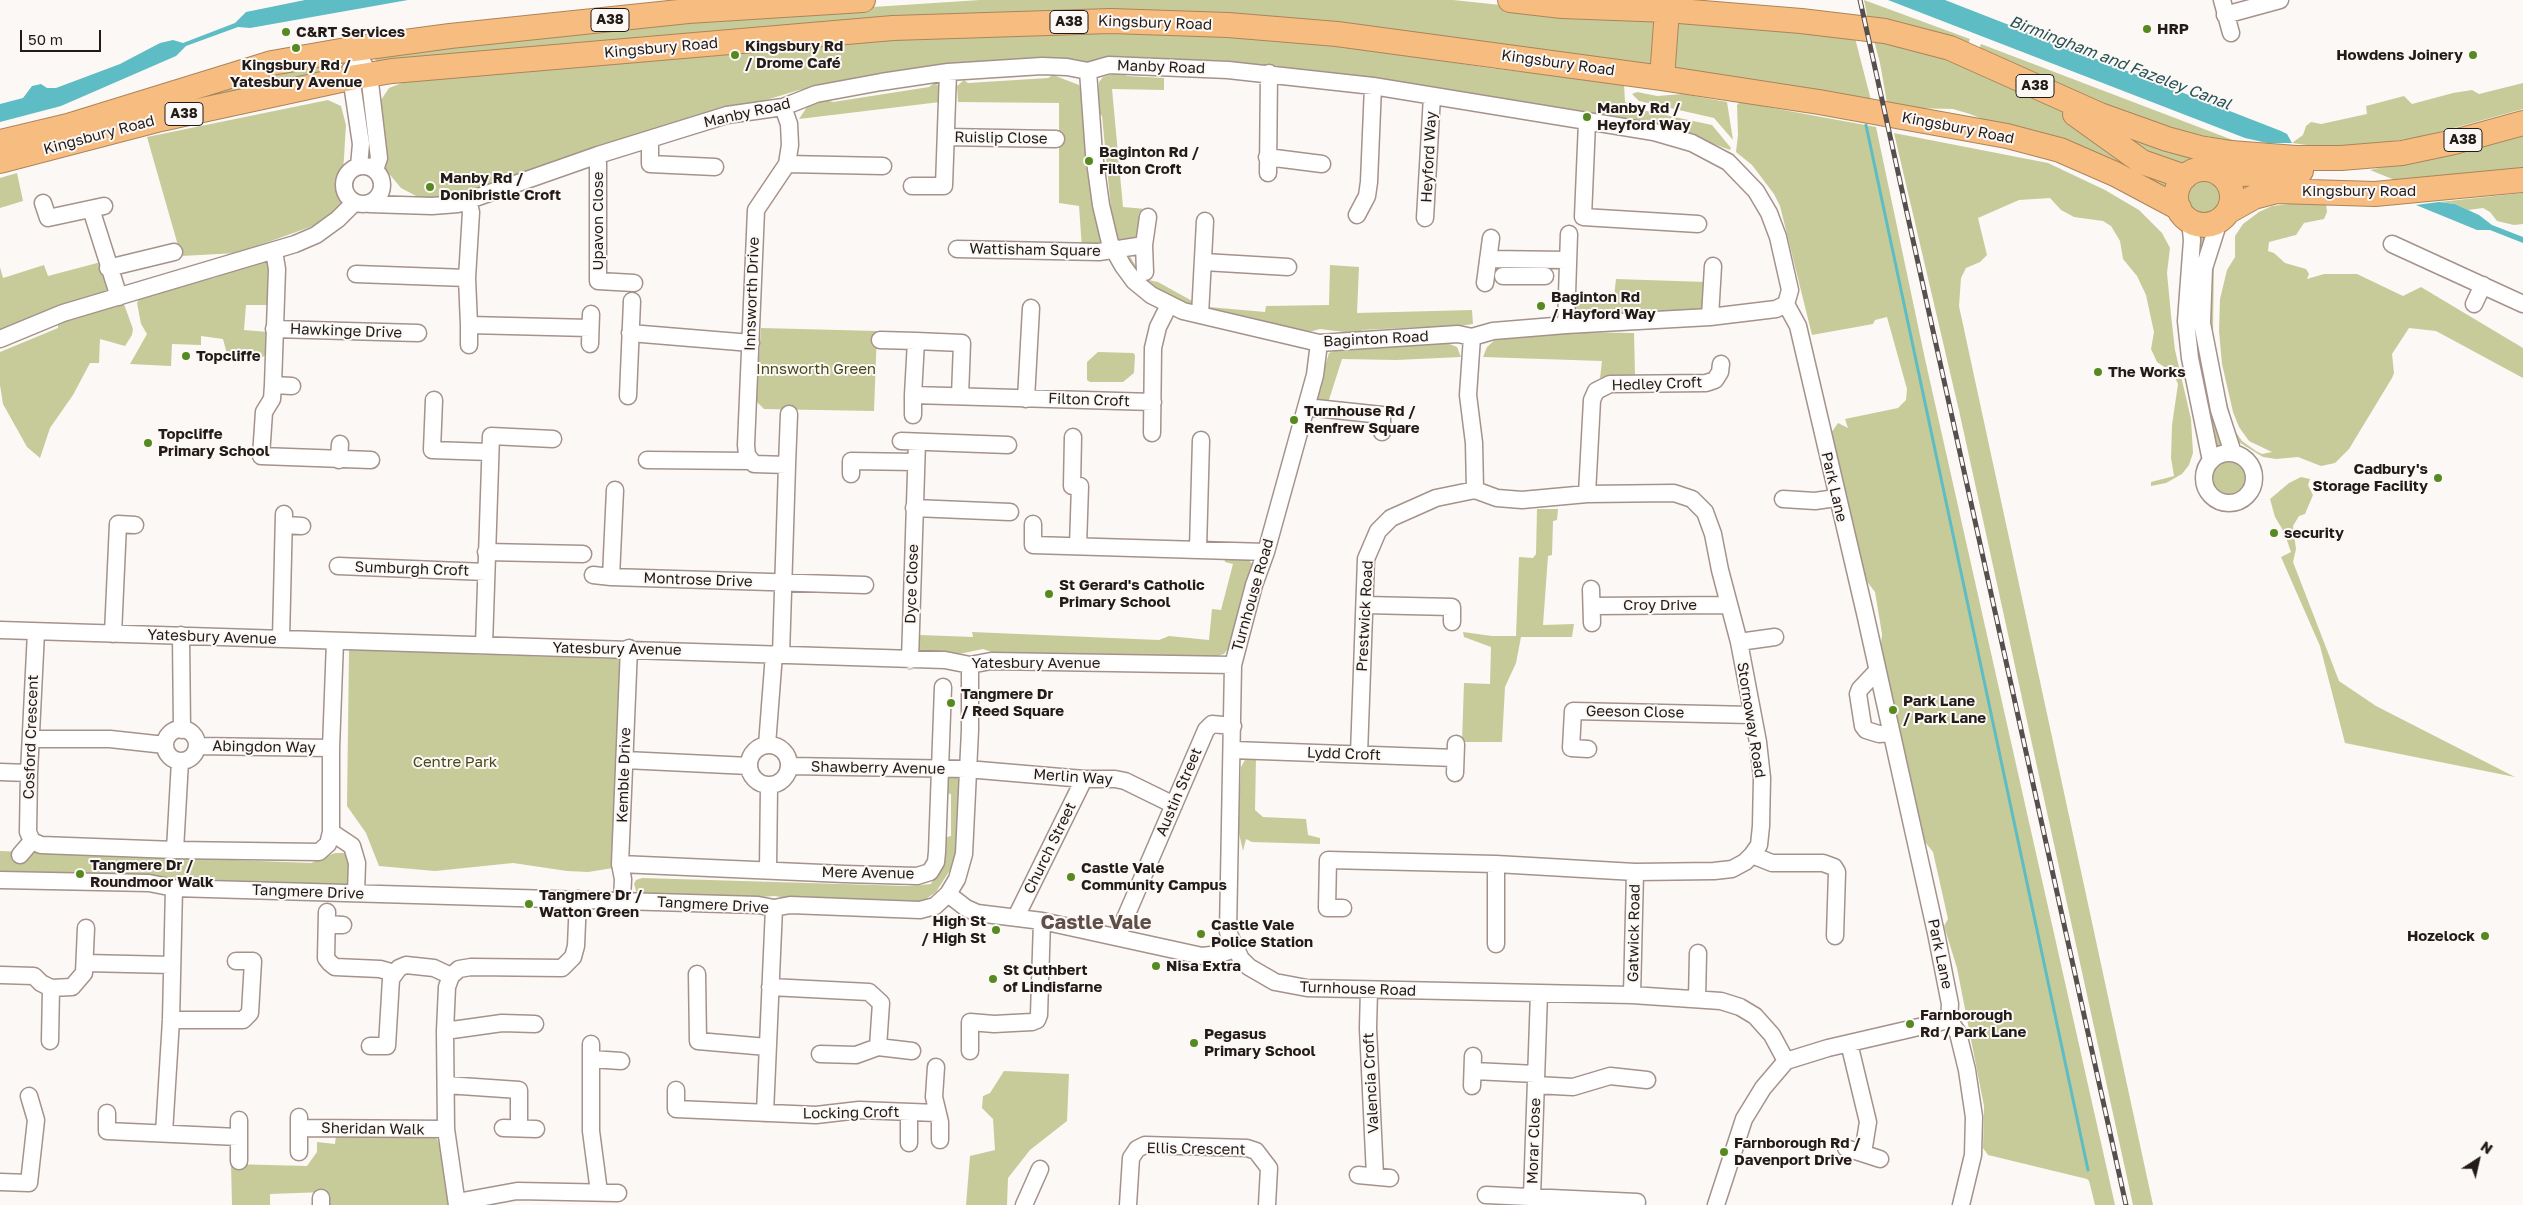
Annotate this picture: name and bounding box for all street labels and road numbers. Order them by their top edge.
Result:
road number: A38 [591,8,629,32]
road number: A38 [1050,11,1088,34]
street label: Kingsbury Road [1098,12,1212,34]
street label: Kingsbury Road [603,34,719,62]
street label: Kingsbury Road [1500,46,1616,80]
street label: Manby Road [1117,56,1205,78]
road number: A38 [2016,74,2054,98]
street label: Manby Road [702,94,792,132]
road number: A38 [165,102,203,126]
street label: Kingsbury Road [1900,108,2016,148]
street label: Heyford Way [1418,111,1440,203]
street label: Kingsbury Road [41,112,157,158]
street label: Ruislip Close [954,128,1048,148]
road number: A38 [2444,128,2482,152]
street label: Upavon Close [589,172,607,270]
street label: Kingsbury Road [2302,182,2416,200]
street label: Innsworth Drive [741,237,763,351]
street label: Wattisham Square [969,240,1101,260]
street label: Hawkinge Drive [290,320,402,342]
street label: Baginton Road [1323,327,1429,351]
street label: Hedley Croft [1611,373,1703,395]
street label: Filton Croft [1048,390,1130,410]
street label: Park Lane [1817,450,1851,524]
street label: Turnhouse Road [1228,537,1278,653]
street label: Dyce Close [902,544,922,624]
street label: Sumburgh Croft [354,558,470,580]
street label: Prestwick Road [1353,560,1377,672]
street label: Montrose Drive [643,569,753,591]
street label: Croy Drive [1623,596,1697,614]
street label: Yatesbury Avenue [147,626,277,648]
street label: Yatesbury Avenue [552,639,682,659]
street label: Yatesbury Avenue [971,654,1101,672]
street label: Stornoway Road [1733,661,1769,779]
street label: Cosford Crescent [20,674,42,800]
street label: Geeson Close [1586,702,1684,722]
street label: Kemble Drive [613,727,635,823]
street label: Abingdon Way [212,737,316,757]
street label: Lydd Croft [1307,744,1381,764]
street label: Austin Street [1152,745,1206,839]
street label: Shawberry Avenue [811,758,945,778]
street label: Merlin Way [1033,765,1113,789]
street label: Church Street [1020,799,1080,897]
street label: Mere Avenue [822,863,914,883]
street label: Tangmere Drive [252,881,364,903]
street label: Gatwick Road [1624,884,1644,982]
street label: Tangmere Drive [657,893,769,917]
street label: Park Lane [1924,917,1956,991]
street label: Turnhouse Road [1299,978,1417,1000]
street label: Valencia Croft [1359,1032,1383,1134]
street label: Morar Close [1524,1098,1544,1184]
street label: Locking Croft [803,1103,899,1123]
street label: Sheridan Walk [321,1119,425,1139]
street label: Ellis Crescent [1146,1139,1246,1159]

